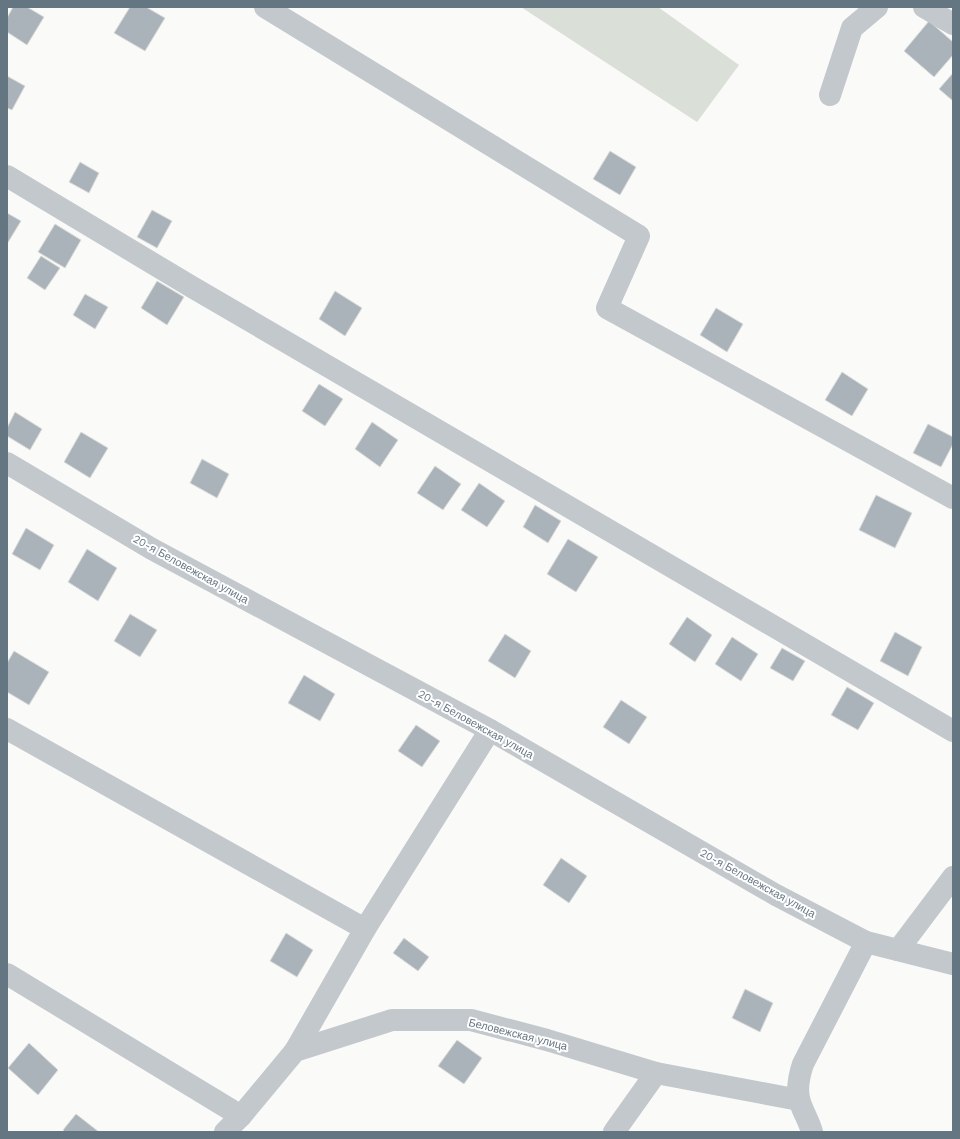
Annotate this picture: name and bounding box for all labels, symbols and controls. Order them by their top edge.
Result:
street label: 20-я Беловежская улица [131,532,251,607]
street label: 20-я Беловежская улица [416,687,536,762]
street label: 20-я Беловежская улица [698,846,818,921]
street label: Беловежская улица [467,1016,569,1053]

